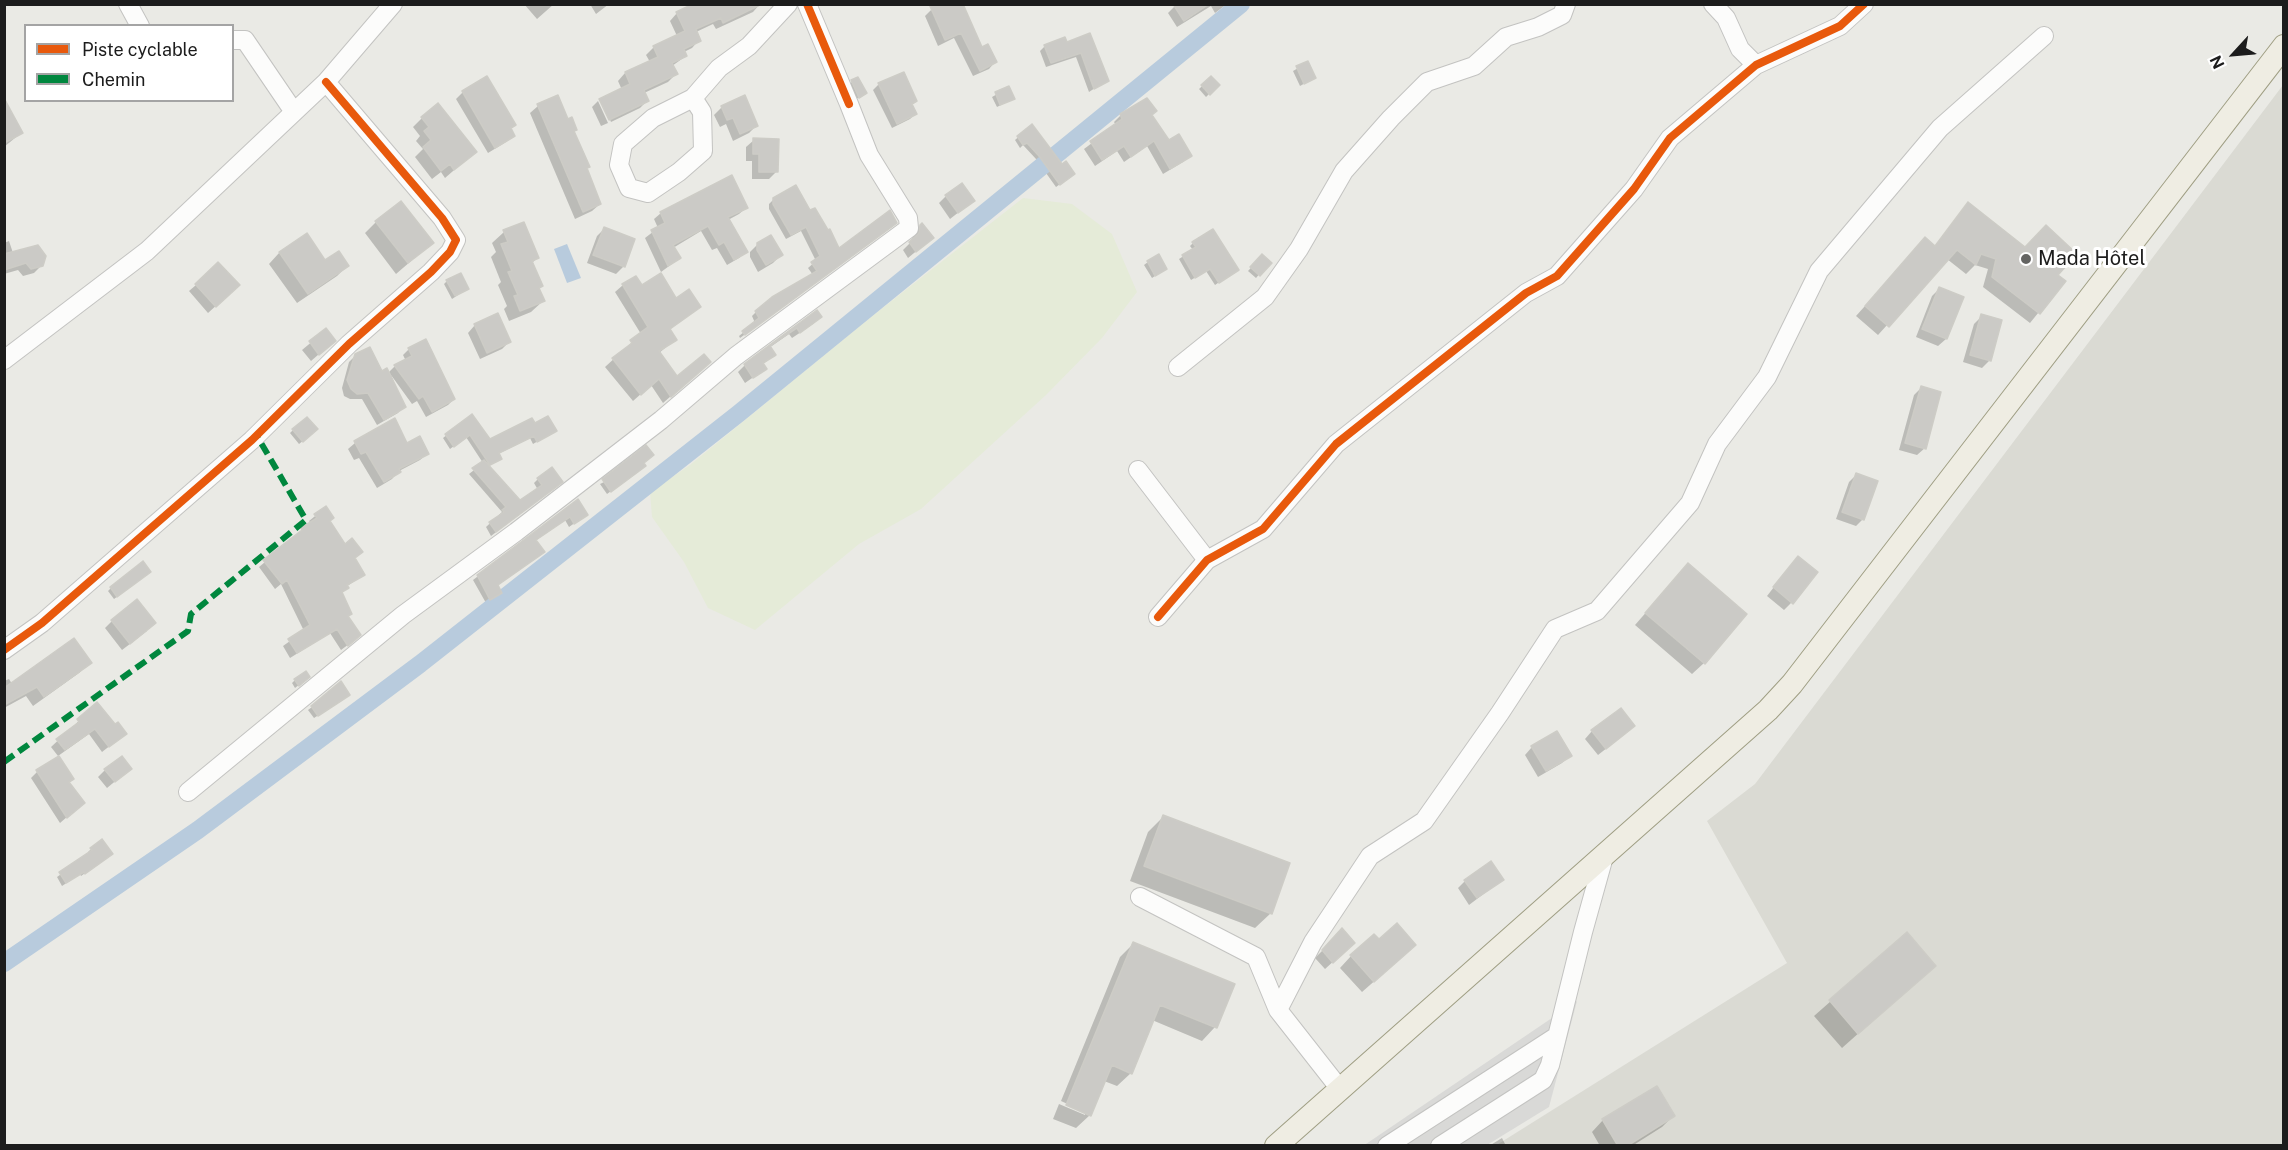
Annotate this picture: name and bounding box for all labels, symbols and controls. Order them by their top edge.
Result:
legend [24,24,234,102]
north arrow [2204,24,2264,84]
text: Piste cyclable [82,39,198,60]
text: N [2206,52,2229,72]
text: Chemin [82,69,146,90]
place label: Mada Hôtel [2038,247,2145,271]
marker: Mada Hôtel [2019,252,2033,266]

